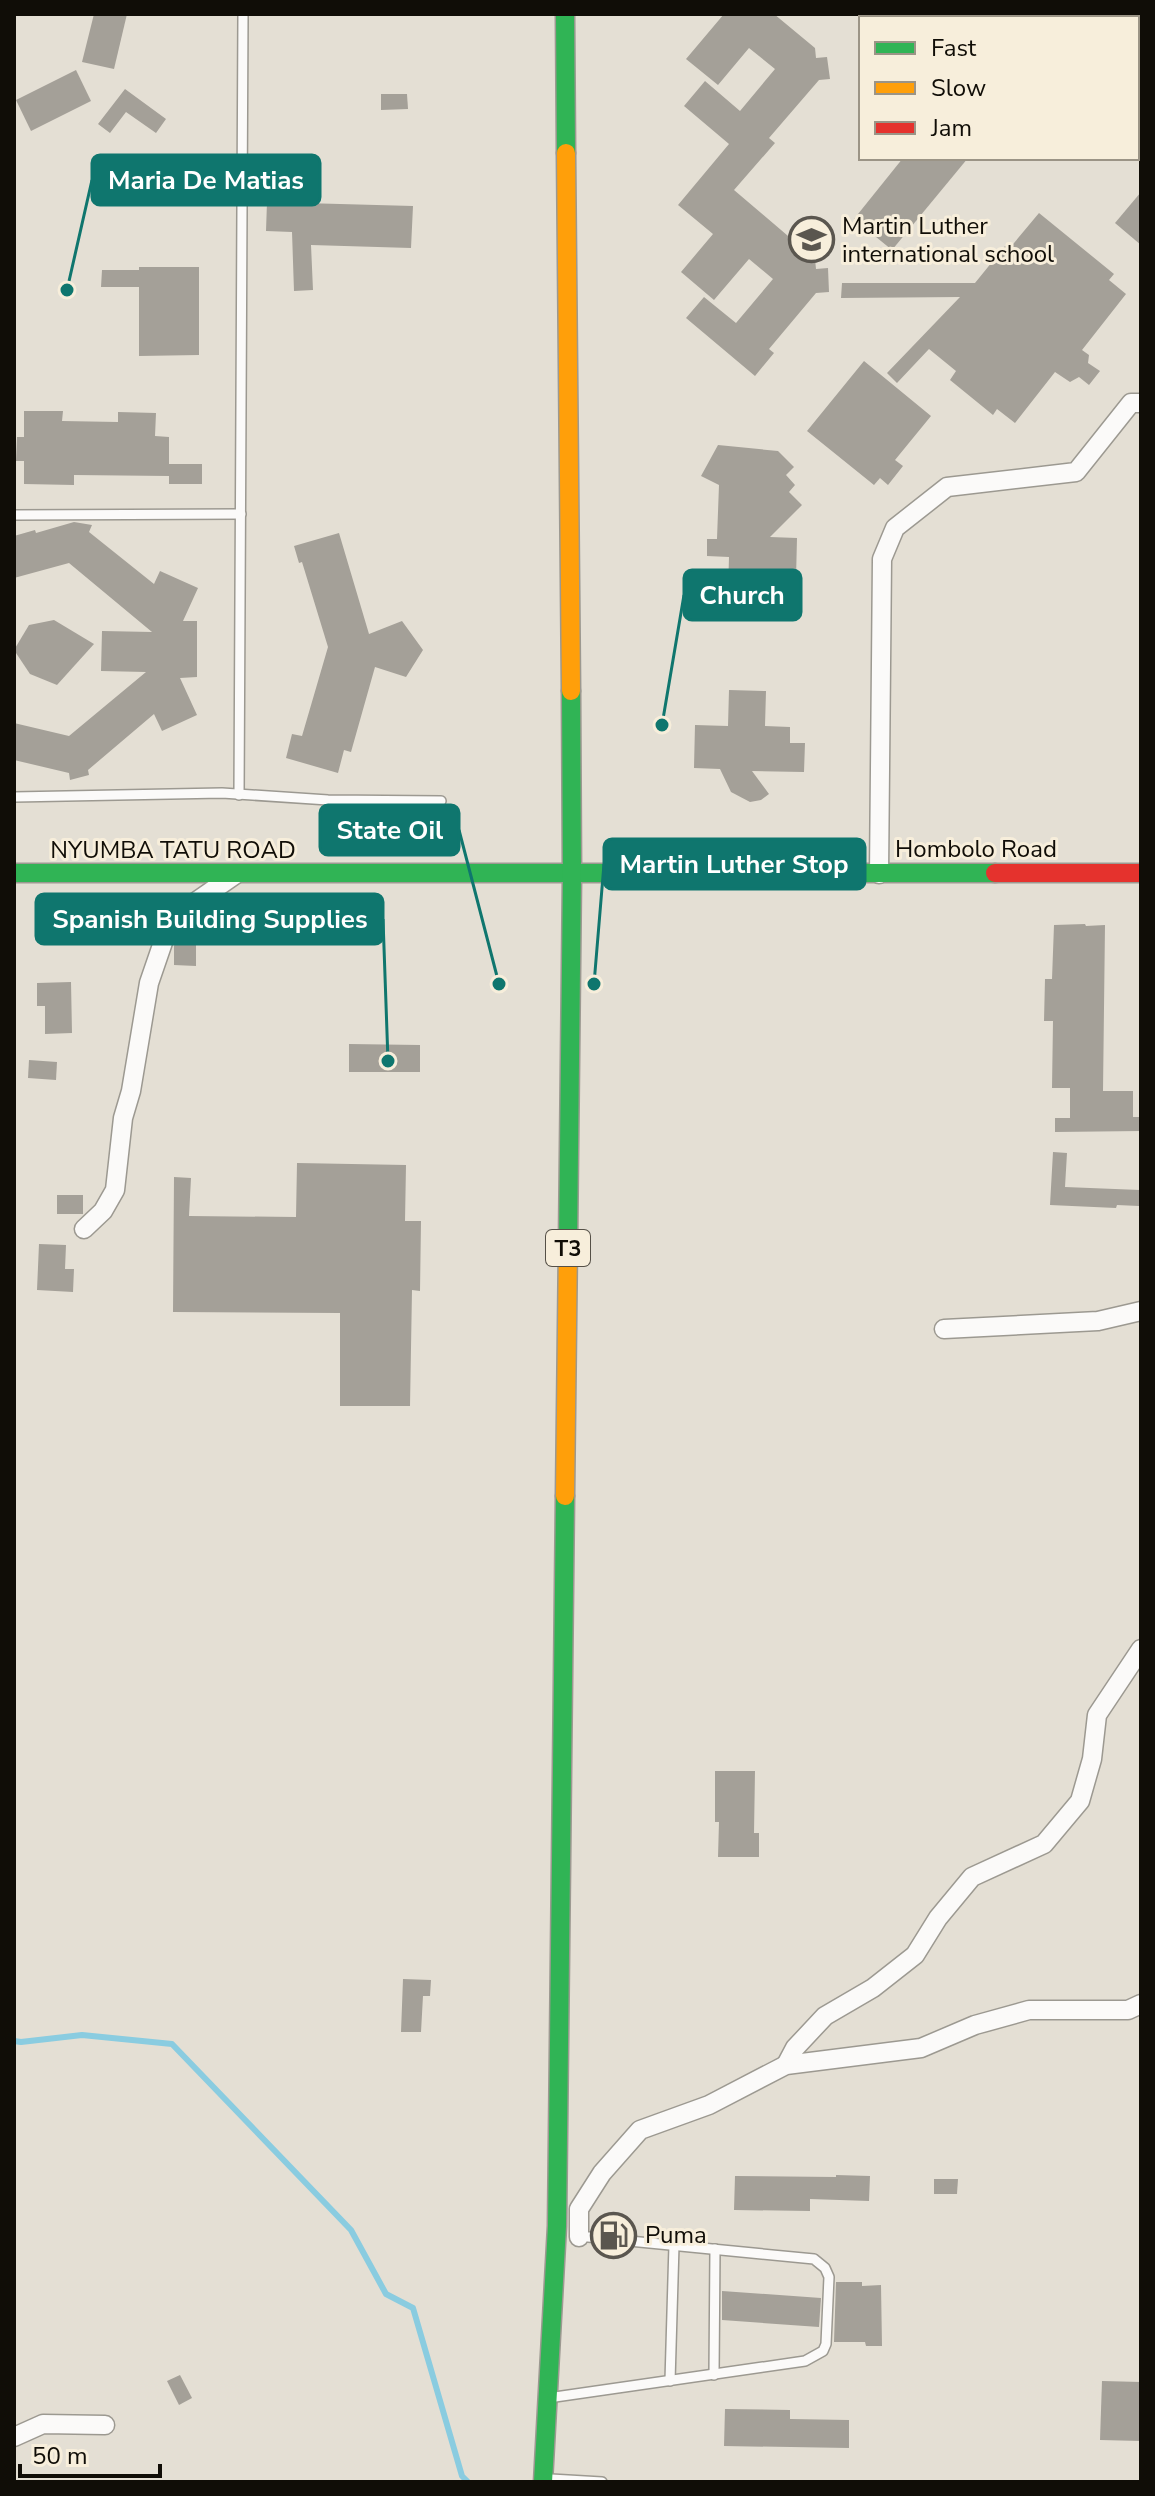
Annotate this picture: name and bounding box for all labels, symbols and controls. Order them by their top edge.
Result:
legend [859,16,1139,160]
text: Fast [931,32,977,64]
text: Slow [931,72,986,104]
text: Jam [930,112,972,144]
callout: Maria De Matias [92,155,320,205]
text: Maria De Matias [108,163,304,198]
place label: Martin Luther international school [842,210,1054,270]
school or university icon: Martin Luther international school [787,216,835,264]
callout: Church [684,570,801,620]
text: Church [699,578,785,613]
callout: State Oil [320,805,459,855]
text: State Oil [337,813,444,848]
street label: Hombolo Road [895,833,1057,865]
street label: NYUMBA TATU ROAD [50,834,296,866]
callout: Martin Luther Stop [604,839,865,889]
text: Martin Luther Stop [619,847,849,882]
callout: Spanish Building Supplies [36,894,383,944]
text: Spanish Building Supplies [52,902,368,937]
road number: T3 [546,1230,590,1266]
fuel station icon: Puma [590,2211,638,2259]
place label: Puma [645,2219,707,2251]
scale bar [20,2428,160,2478]
text: 50 m [32,2440,88,2472]

